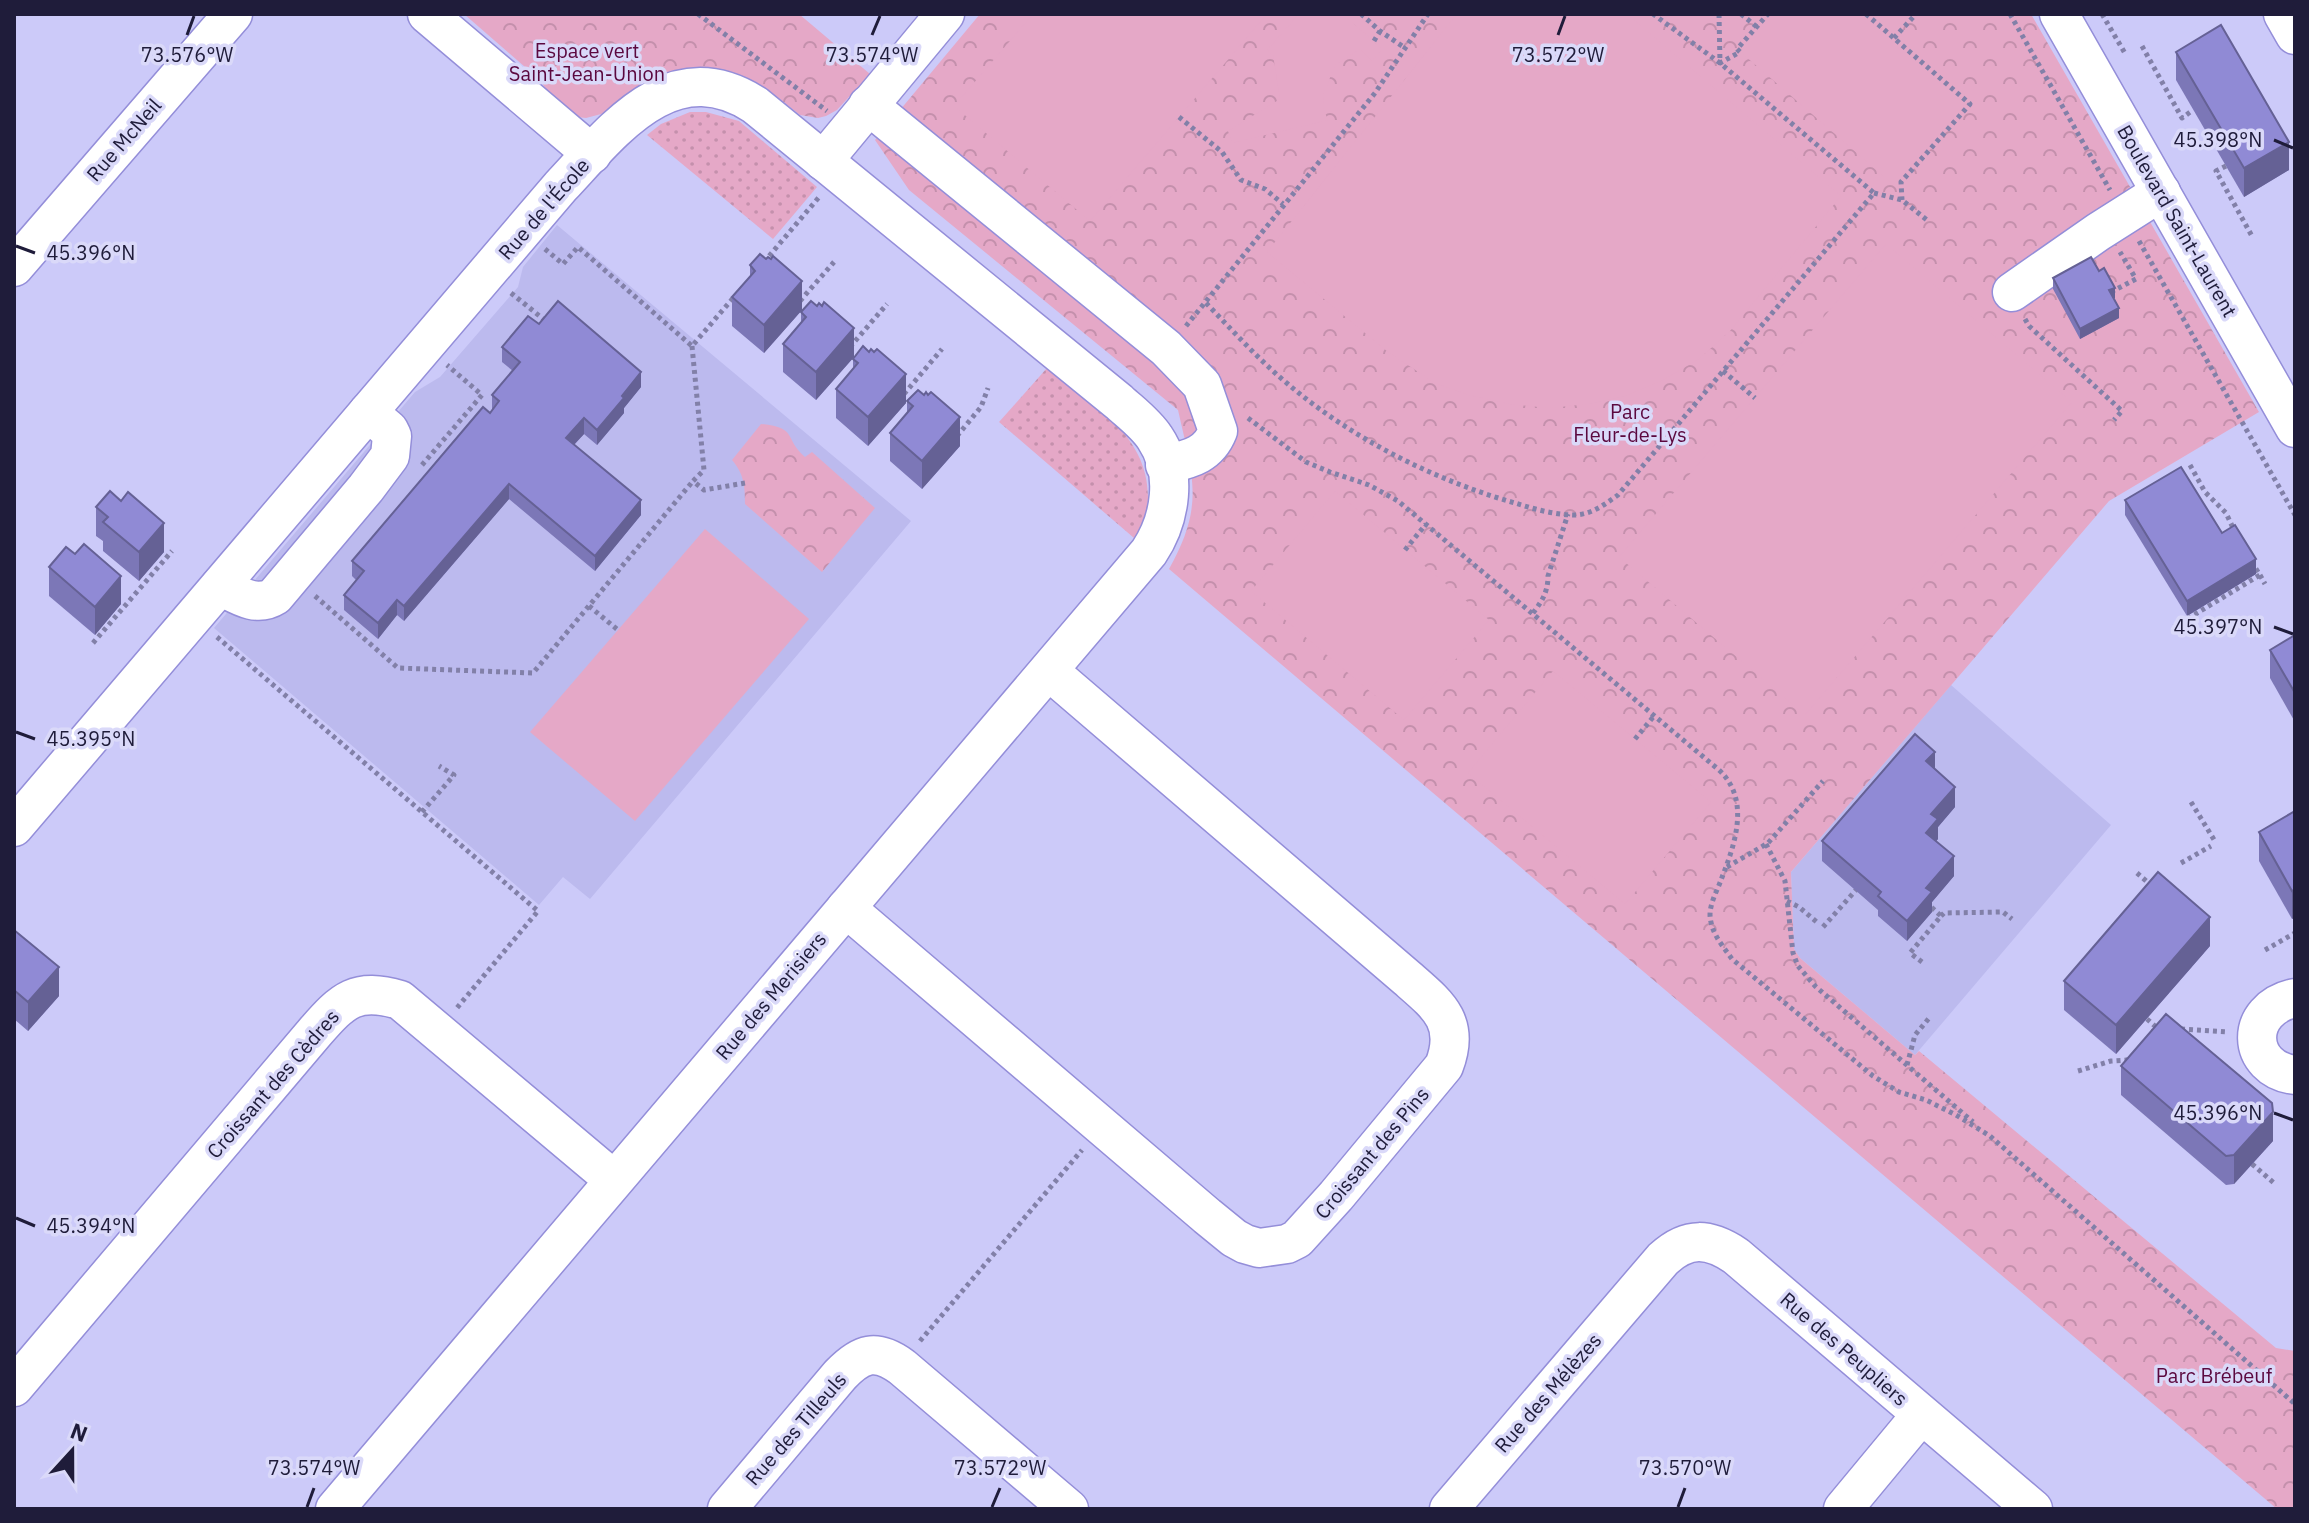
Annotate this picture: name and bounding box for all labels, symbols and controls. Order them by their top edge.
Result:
park label: Espace vert Saint-Jean-Union [509,37,665,87]
text: 73.576°W [141,41,233,68]
text: 73.574°W [826,41,918,68]
text: 73.572°W [1512,41,1604,68]
street label: Rue McNeil [80,92,167,187]
street label: Boulevard Saint-Laurent [2111,120,2244,322]
text: 45.398°N [2174,126,2262,153]
street label: Rue de l'École [492,152,595,265]
text: 45.396°N [47,239,135,266]
park label: Parc Fleur-de-Lys [1573,398,1687,448]
text: 45.397°N [2174,613,2262,640]
text: 45.395°N [47,725,135,752]
street label: Rue des Merisiers [709,926,832,1065]
street label: Croissant des Cèdres [200,1003,345,1164]
street label: Croissant des Pins [1308,1081,1435,1224]
text: 45.396°N [2174,1099,2262,1126]
text: 45.394°N [47,1212,135,1239]
street label: Rue des Peupliers [1775,1286,1914,1412]
street label: Rue des Mélèzes [1488,1327,1607,1458]
park label: Parc Brébeuf [2156,1362,2273,1389]
street label: Rue des Tilleuls [739,1366,852,1491]
north arrow [32,1411,112,1491]
text: N [67,1415,92,1448]
text: 73.574°W [268,1454,360,1481]
text: 73.572°W [954,1454,1046,1481]
text: 73.570°W [1639,1454,1731,1481]

